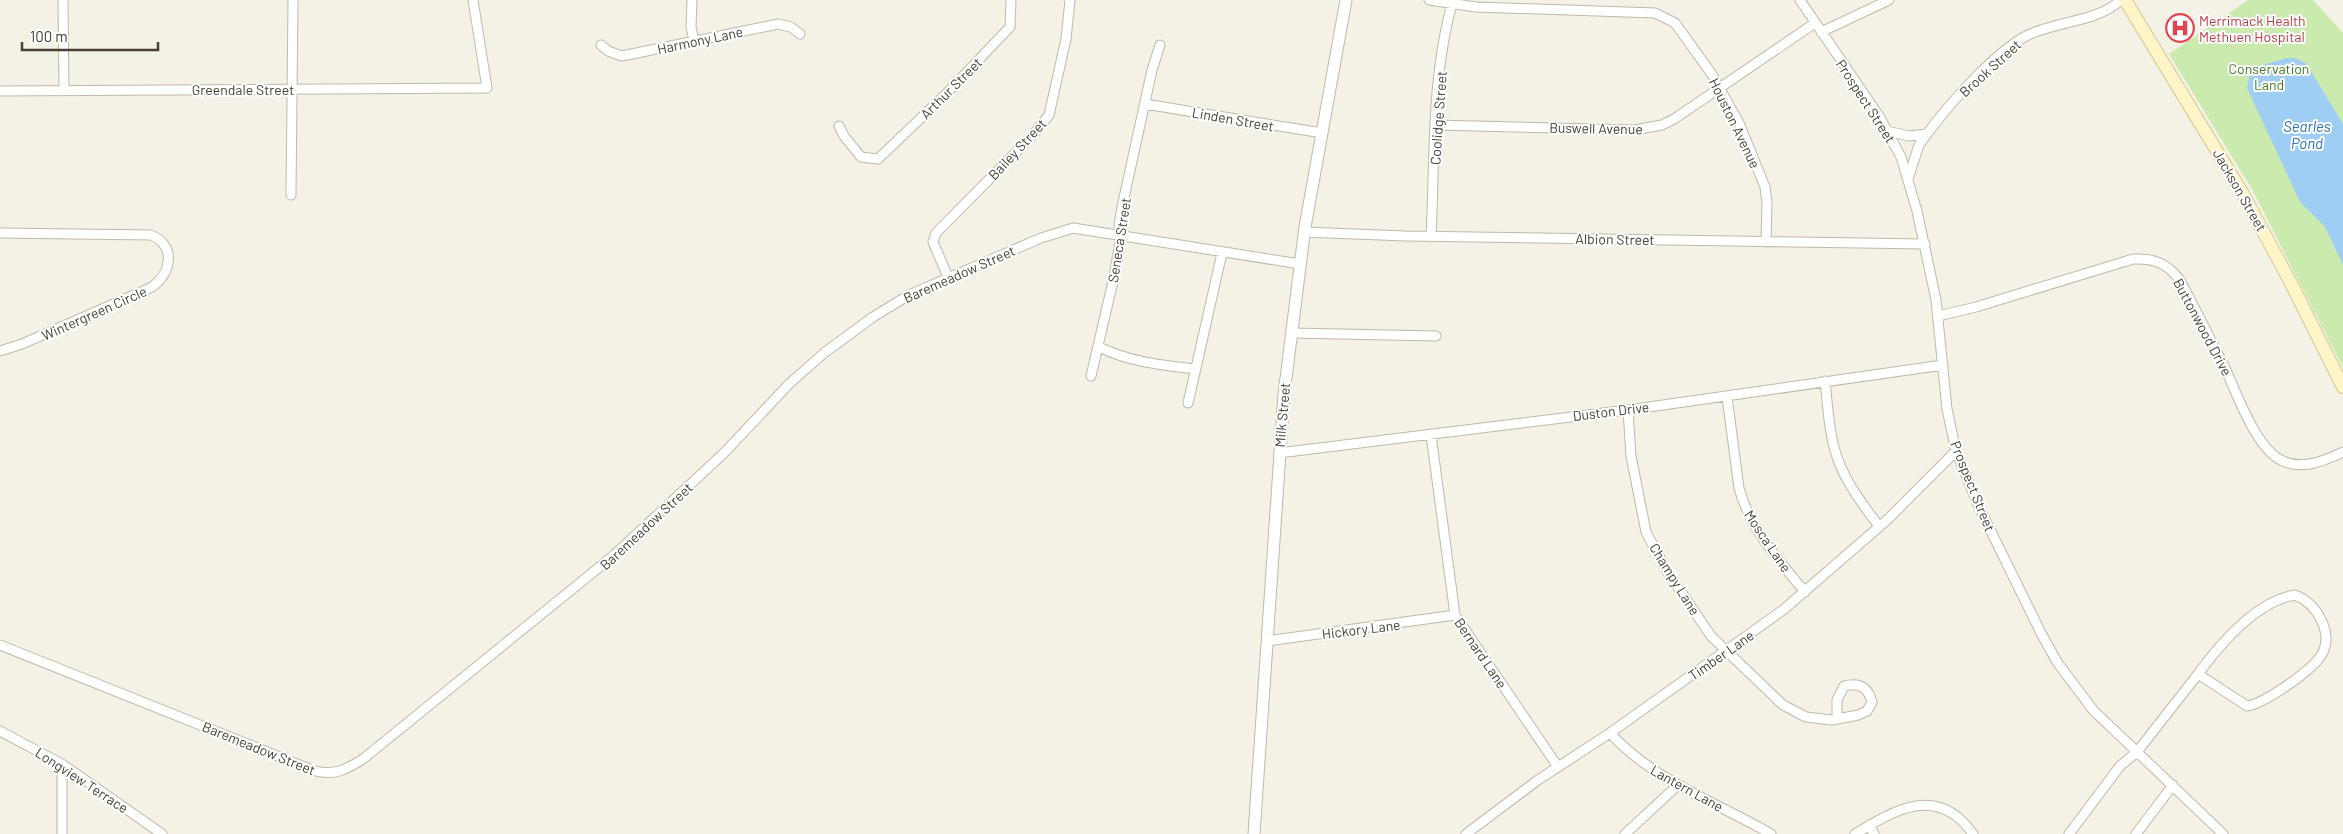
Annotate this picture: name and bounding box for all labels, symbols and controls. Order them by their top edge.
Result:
place label: Merrimack Health Methuen Hospital [2199,12,2306,45]
hospital icon: Merrimack Health Methuen Hospital [2165,13,2195,43]
scale bar [22,20,159,52]
street label: Harmony Lane [656,23,744,57]
text: 100 m [30,27,68,45]
street label: Brook Street [1956,36,2024,100]
street label: Arthur Street [917,54,985,122]
street label: Prospect Street [1833,56,1899,146]
park label: Conservation Land [2229,60,2309,93]
street label: Coolidge Street [1426,70,1450,166]
street label: Houston Avenue [1706,75,1764,171]
street label: Greendale Street [192,81,294,98]
street label: Linden Street [1191,103,1275,135]
street label: Bailey Street [984,115,1050,183]
water label: Searles Pond [2283,117,2331,152]
street label: Buswell Avenue [1549,119,1643,137]
street label: Jackson Street [2210,146,2270,234]
street label: Seneca Street [1104,196,1134,284]
street label: Albion Street [1575,230,1655,248]
street label: Baremeadow Street [901,242,1017,306]
street label: Buttonwood Drive [2170,275,2236,379]
street label: Wintergreen Circle [39,282,149,344]
street label: Milk Street [1271,382,1293,448]
street label: Duston Drive [1572,398,1650,424]
street label: Prospect Street [1947,438,1999,534]
street label: Baremeadow Street [596,479,696,573]
street label: Mosca Lane [1741,507,1795,575]
street label: Champy Lane [1646,540,1704,618]
street label: Bernard Lane [1451,614,1511,692]
street label: Hickory Lane [1321,616,1401,642]
street label: Timber Lane [1685,626,1757,684]
street label: Baremeadow Street [200,718,318,778]
street label: Longview Terrace [32,744,132,816]
street label: Lantern Lane [1648,761,1726,815]

